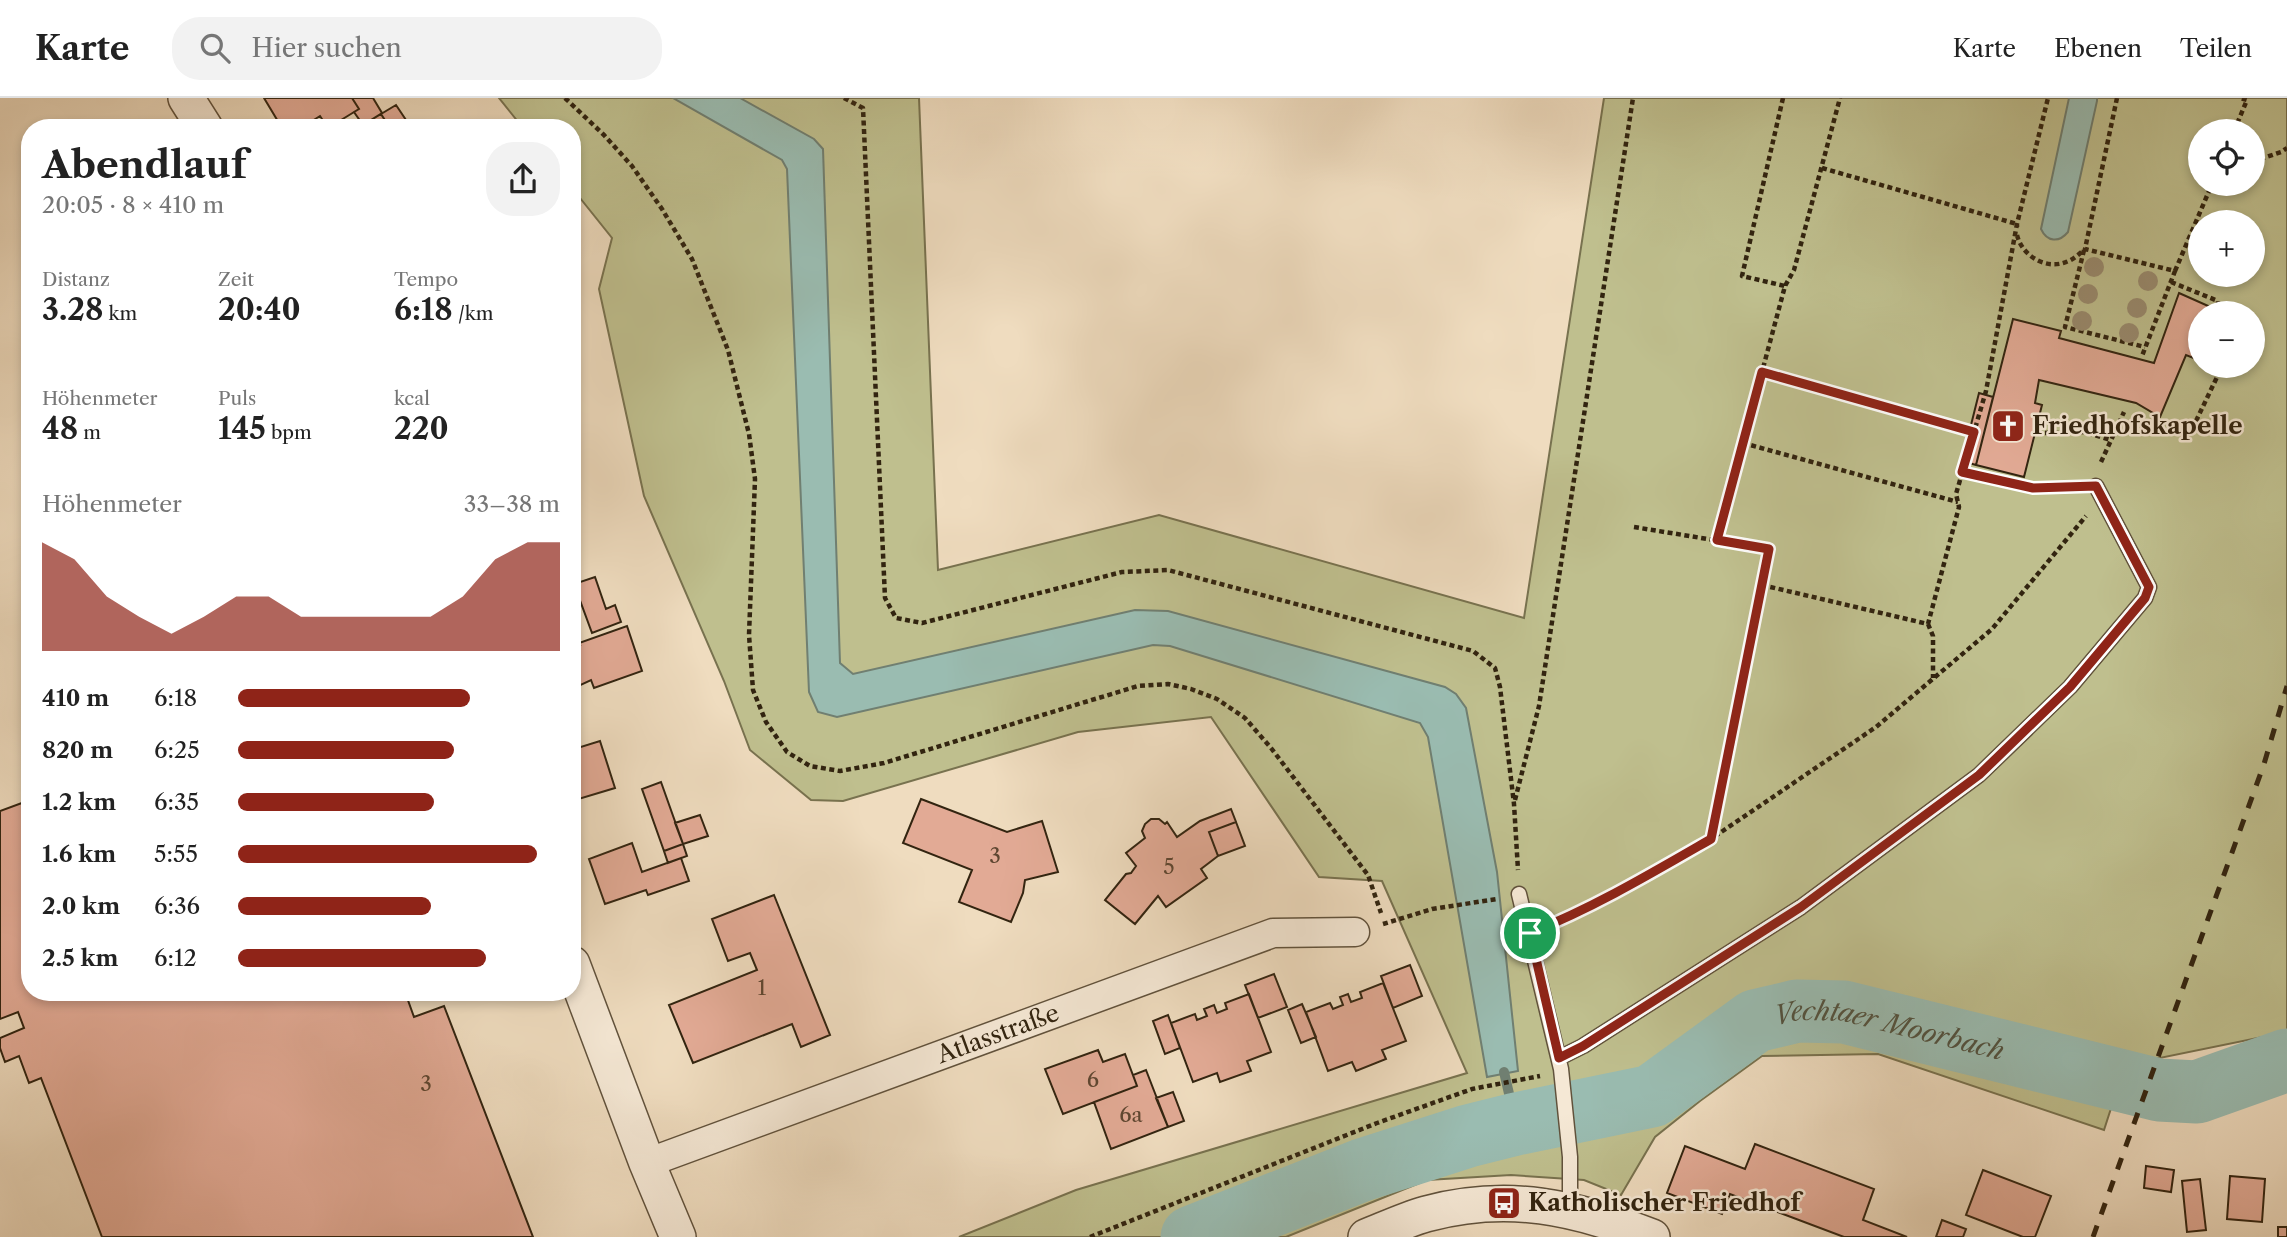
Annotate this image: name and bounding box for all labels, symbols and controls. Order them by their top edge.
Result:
search box [172,17,662,80]
text: Karte [35,28,130,69]
icon: search [196,29,234,67]
text: Hier suchen [252,32,402,64]
text: Karte [1953,34,2016,63]
text: Ebenen [2054,34,2142,63]
text: Teilen [2180,34,2252,63]
map controls [2188,119,2265,378]
button: locate [2188,119,2265,196]
text: Abendlauf [42,141,247,188]
button: share [486,142,560,216]
text: 20:05 · 8 × 410 m [42,191,224,219]
button: + [2188,210,2265,287]
text: Distanz [42,268,110,291]
text: Zeit [218,268,254,291]
text: Tempo [394,268,458,291]
text: 3.28 [42,291,103,328]
text: 20:40 [218,291,301,328]
text: 6:18 [394,291,453,328]
button: − [2188,301,2265,378]
text: km [103,302,137,325]
text: /km [453,302,493,325]
text: Höhenmeter [42,387,158,410]
text: Puls [218,387,256,410]
text: kcal [394,387,430,410]
church icon: Friedhofskapelle [1989,407,2027,445]
text: 48 [42,410,78,447]
text: 145 [218,410,266,447]
text: 220 [394,410,449,447]
place label: Friedhofskapelle [2032,411,2243,440]
text: m [78,421,101,444]
text: bpm [266,421,312,444]
text: Höhenmeter [42,490,182,518]
text: 33–38 m [464,490,560,518]
text: 410 m [42,684,109,712]
text: 6:18 [154,684,197,712]
text: 820 m [42,736,113,764]
text: 6:25 [154,736,200,764]
text: 1.2 km [42,788,116,816]
text: 6:35 [154,788,199,816]
text: 1.6 km [42,840,116,868]
text: 5:55 [154,840,198,868]
house number: 3 [989,843,1001,868]
house number: 5 [1163,854,1175,879]
text: 2.0 km [42,892,120,920]
text: 6:36 [154,892,200,920]
pin [1500,903,1560,963]
icon: arrive [1511,914,1549,952]
text: 2.5 km [42,944,118,972]
text: 6:12 [154,944,197,972]
house number: 1 [758,975,767,1000]
water label: Vechtaer Moorbach [1771,994,2007,1067]
street label: Atlasstraße [932,998,1063,1070]
house number: 6 [1087,1067,1099,1092]
house number: 3 [420,1071,432,1096]
house number: 6a [1119,1102,1144,1127]
bus stop icon: Katholischer Friedhof [1485,1184,1523,1222]
place label: Katholischer Friedhof [1528,1188,1804,1217]

